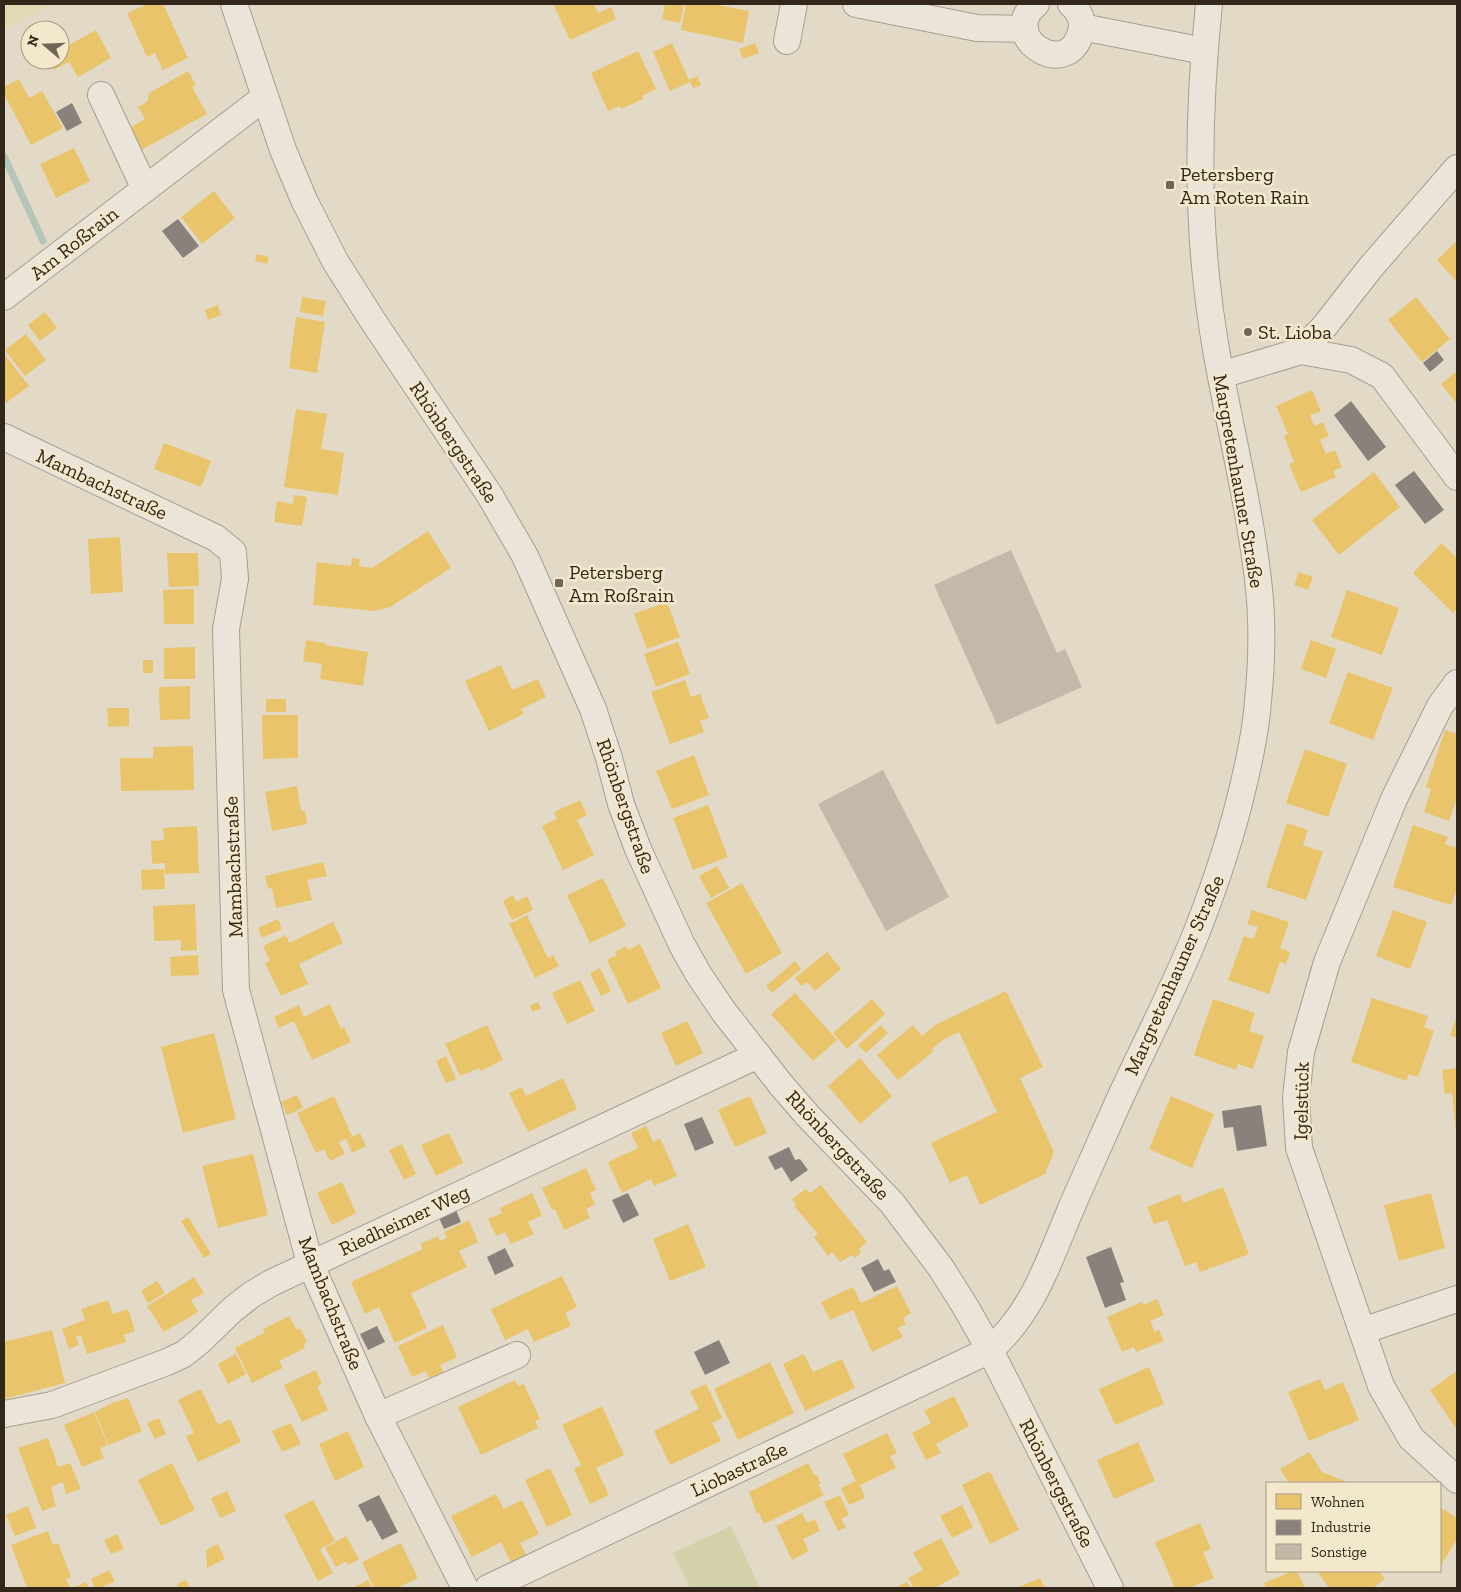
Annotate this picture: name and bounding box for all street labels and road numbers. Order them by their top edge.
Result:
street label: Am Roßrain [25,201,123,285]
street label: Margretenhauner Straße [1208,372,1270,590]
street label: Rhönbergstraße [405,377,503,507]
street label: Mambachstraße [33,443,171,525]
street label: Rhönbergstraße [592,735,660,877]
street label: Mambachstraße [219,796,247,938]
street label: Margretenhauner Straße [1119,871,1229,1079]
street label: Igelstück [1288,1061,1314,1141]
street label: Rhönbergstraße [781,1085,895,1205]
street label: Riedheimer Weg [335,1179,473,1261]
street label: Mambachstraße [293,1233,369,1373]
street label: Rhönbergstraße [1014,1415,1100,1551]
street label: Liobastraße [687,1436,791,1502]

